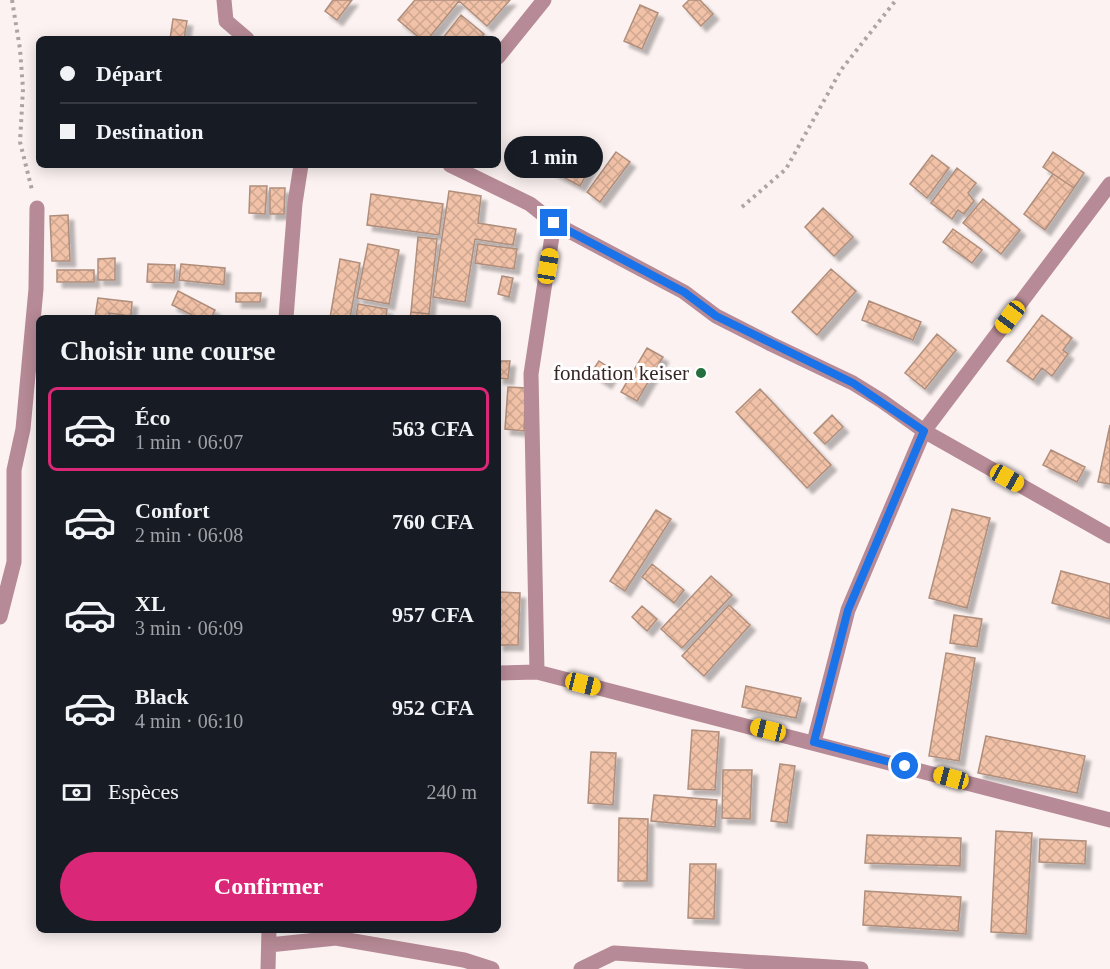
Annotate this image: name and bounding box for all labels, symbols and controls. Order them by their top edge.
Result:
text: Départ [96,61,162,86]
text: Destination [96,119,204,144]
callout: 1 min [504,136,604,178]
text: 1 min [529,146,578,168]
route end [540,209,567,236]
car [536,247,560,285]
car [992,297,1028,337]
text: Choisir une course [60,336,276,366]
place label: fondation keiser [553,361,689,385]
marker: fondation keiser [694,366,708,380]
icon: car [63,402,117,456]
text: Éco [135,405,170,430]
text: 563 CFA [392,416,474,441]
text: 1 min · 06:07 [135,431,243,453]
car [987,461,1027,495]
icon: car [63,495,117,549]
text: Confort [135,498,210,523]
text: 760 CFA [392,509,474,534]
text: 2 min · 06:08 [135,524,243,546]
icon: car [63,588,117,642]
text: XL [135,591,166,616]
text: 957 CFA [392,602,474,627]
text: 3 min · 06:09 [135,617,243,639]
car [563,671,603,697]
icon: car [63,681,117,735]
text: Black [135,684,189,709]
text: 952 CFA [392,695,474,720]
text: 4 min · 06:10 [135,710,243,732]
car [748,717,788,743]
route start [891,752,918,779]
car [931,765,971,791]
icon: cash [60,776,93,809]
text: Espèces [108,779,179,804]
text: 240 m [426,781,477,803]
button: Confirmer [60,852,477,921]

